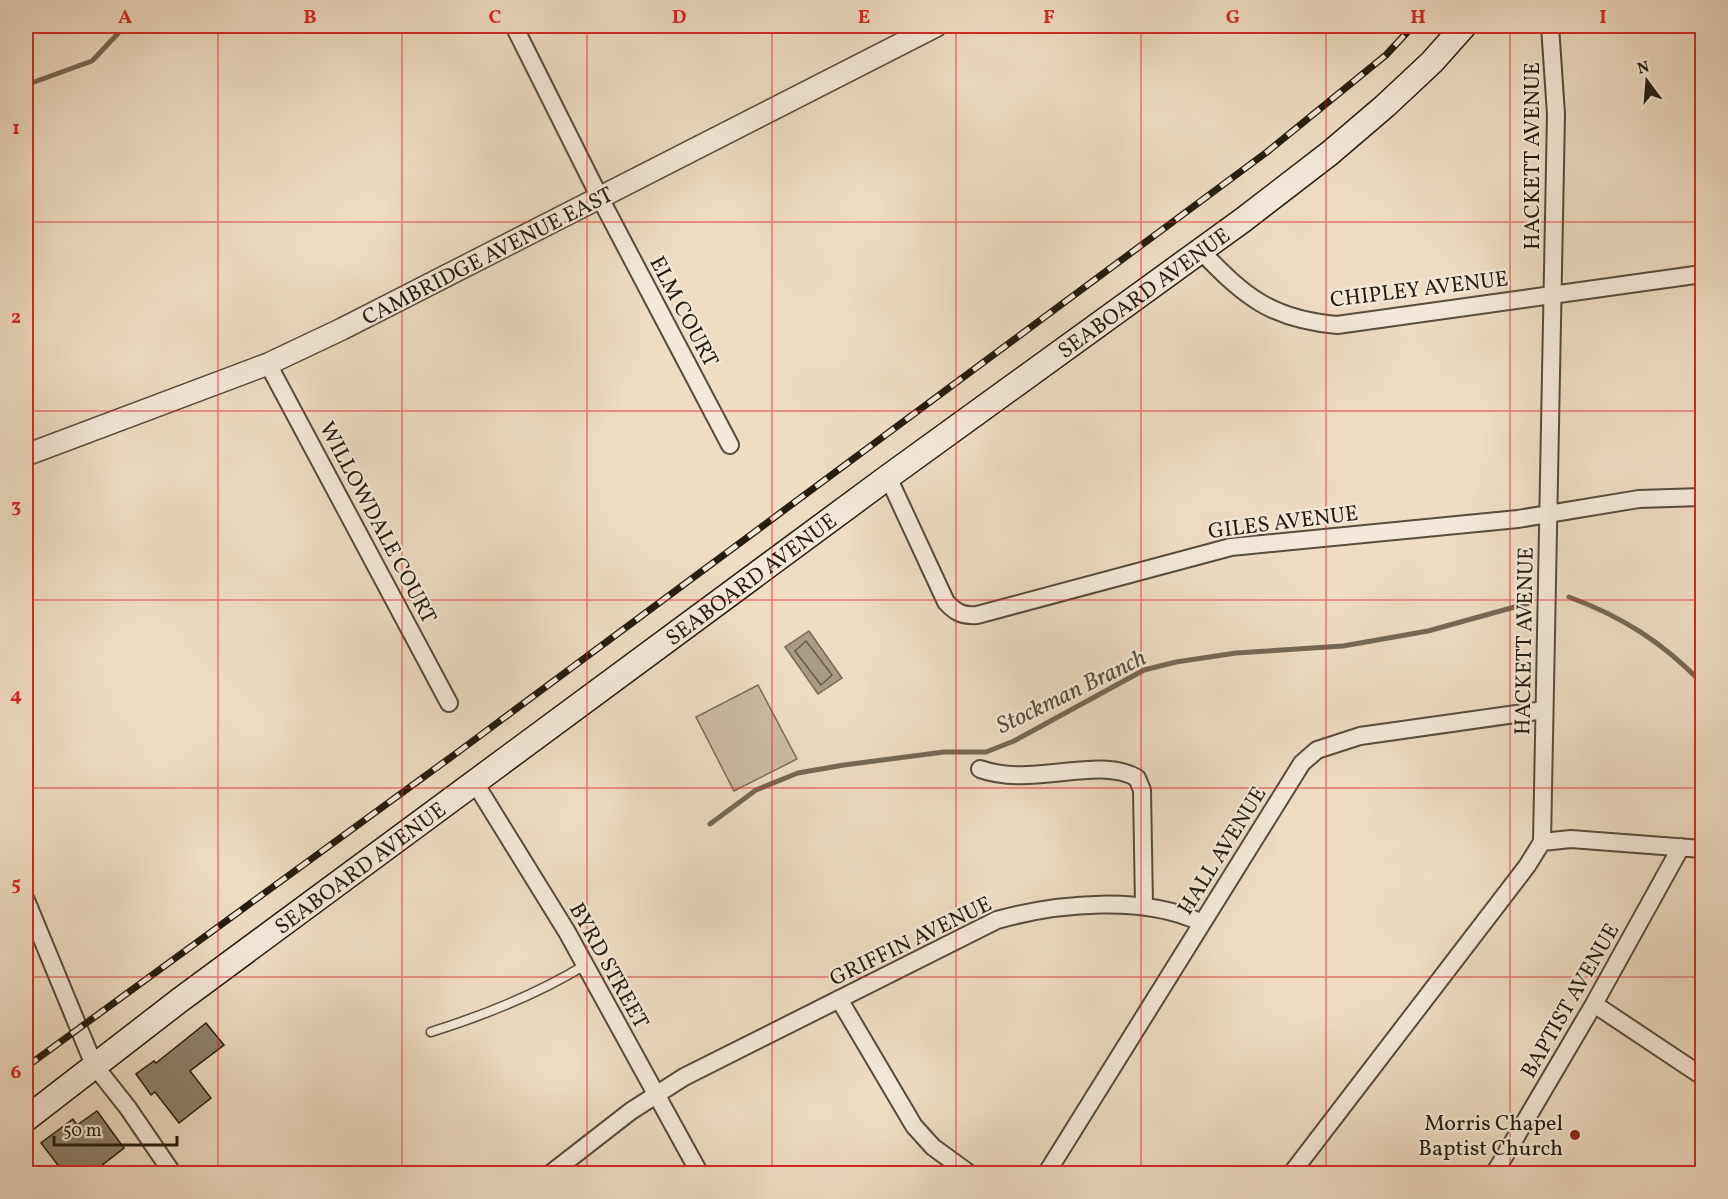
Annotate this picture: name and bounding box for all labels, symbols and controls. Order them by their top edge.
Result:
text: A [118,4,132,32]
text: B [303,4,317,32]
text: C [489,4,502,32]
text: D [672,4,686,32]
text: E [858,4,870,32]
text: F [1043,4,1055,32]
text: G [1226,4,1240,32]
text: H [1410,4,1426,32]
text: I [1599,4,1607,32]
north arrow [1617,51,1677,111]
text: N [1635,56,1652,81]
street label: HACKETT AVENUE [1518,62,1549,250]
text: 1 [12,115,20,143]
street label: CAMBRIDGE AVENUE EAST [357,180,619,334]
street label: SEABOARD AVENUE [1052,221,1237,367]
street label: ELM COURT [641,251,725,373]
street label: CHIPLEY AVENUE [1329,264,1510,317]
text: 2 [11,304,21,332]
street label: WILLOWDALE COURT [310,417,443,630]
text: 3 [11,493,21,521]
street label: GILES AVENUE [1207,499,1360,548]
street label: SEABOARD AVENUE [660,507,844,654]
street label: HACKETT AVENUE [1508,547,1543,735]
water label: Stockman Branch [991,642,1153,744]
text: 4 [10,682,22,710]
street label: HALL AVENUE [1171,781,1275,921]
street label: SEABOARD AVENUE [269,796,453,943]
text: 5 [11,871,21,899]
street label: GRIFFIN AVENUE [825,890,997,995]
street label: BYRD STREET [560,898,655,1035]
street label: BAPTIST AVENUE [1514,918,1628,1084]
text: 6 [11,1059,22,1087]
scale bar [54,1109,177,1147]
place label: Morris Chapel Baptist Church [1418,1109,1563,1165]
text: 50 m [63,1119,102,1144]
marker: Morris Chapel Baptist Church [1568,1128,1582,1142]

